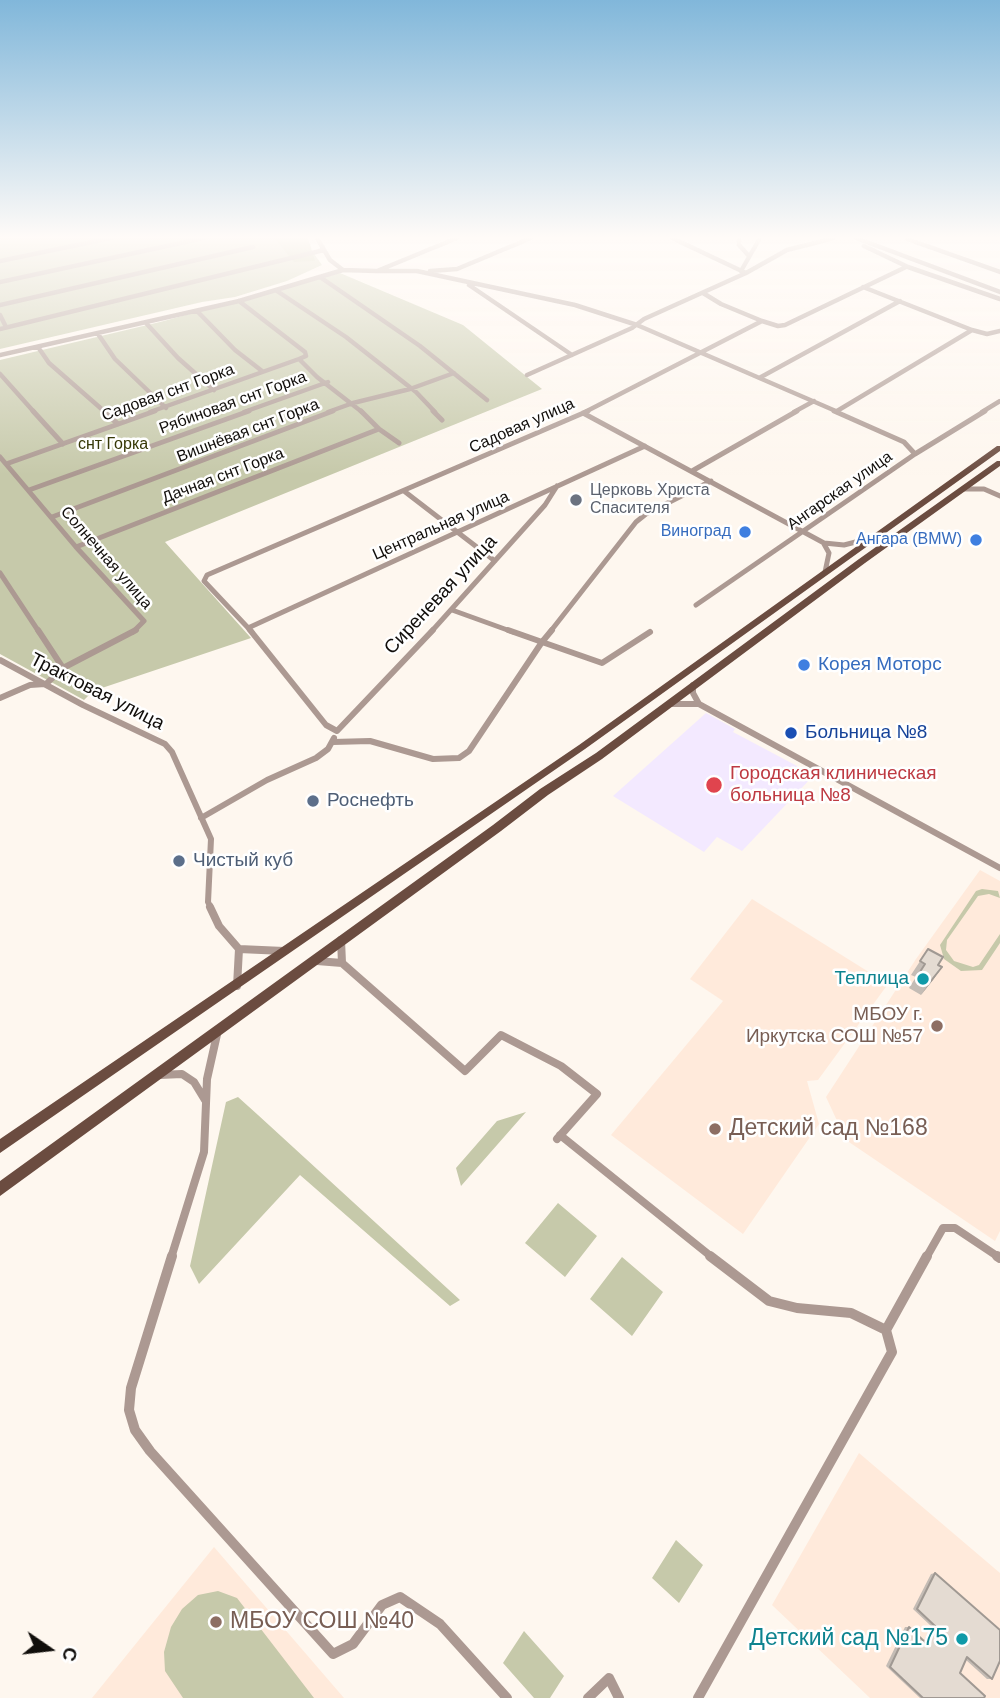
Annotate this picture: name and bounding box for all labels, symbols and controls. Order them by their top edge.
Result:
street label: Садовая снт Горка [99,360,237,426]
street label: Рябиновая снт Горка [157,367,309,439]
street label: Садовая улица [466,394,578,458]
street label: Вишнёвая снт Горка [174,395,322,467]
park label: снт Горка [78,435,148,455]
street label: Дачная снт Горка [159,444,287,508]
street label: Ангарская улица [784,448,896,534]
place label: Церковь Христа Спасителя [590,481,710,519]
street label: Центральная улица [370,487,512,565]
marker: Церковь Христа Спасителя [568,492,584,508]
street label: Солнечная улица [56,503,156,613]
place label: Виноград [661,522,731,542]
marker: Виноград [737,524,753,540]
place label: Ангара (BMW) [856,530,962,550]
street label: Сиреневая улица [380,531,502,659]
marker: Ангара (BMW) [968,532,984,548]
street label: Трактовая улица [26,648,168,736]
place label: Корея Моторс [818,654,942,676]
marker: Корея Моторс [796,657,812,673]
place label: Больница №8 [805,722,927,744]
marker: Больница №8 [783,725,799,741]
place label: Городская клиническая больница №8 [730,763,937,807]
marker: Городская клиническая больница №8 [704,775,724,795]
place label: Роснефть [327,790,414,812]
marker: Роснефть [305,793,321,809]
place label: Чистый куб [193,850,293,872]
marker: Чистый куб [171,853,187,869]
place label: Теплица [834,968,909,990]
marker: Теплица [915,971,931,987]
place label: МБОУ г. Иркутска СОШ №57 [746,1004,923,1048]
marker: МБОУ г. Иркутска СОШ №57 [929,1018,945,1034]
place label: Детский сад №168 [729,1115,928,1143]
marker: Детский сад №168 [707,1121,723,1137]
place label: МБОУ СОШ №40 [230,1608,414,1636]
north arrow [14,1614,84,1684]
marker: МБОУ СОШ №40 [208,1614,224,1630]
place label: Детский сад №175 [749,1625,948,1653]
marker: Детский сад №175 [954,1631,970,1647]
text: С [58,1645,82,1663]

